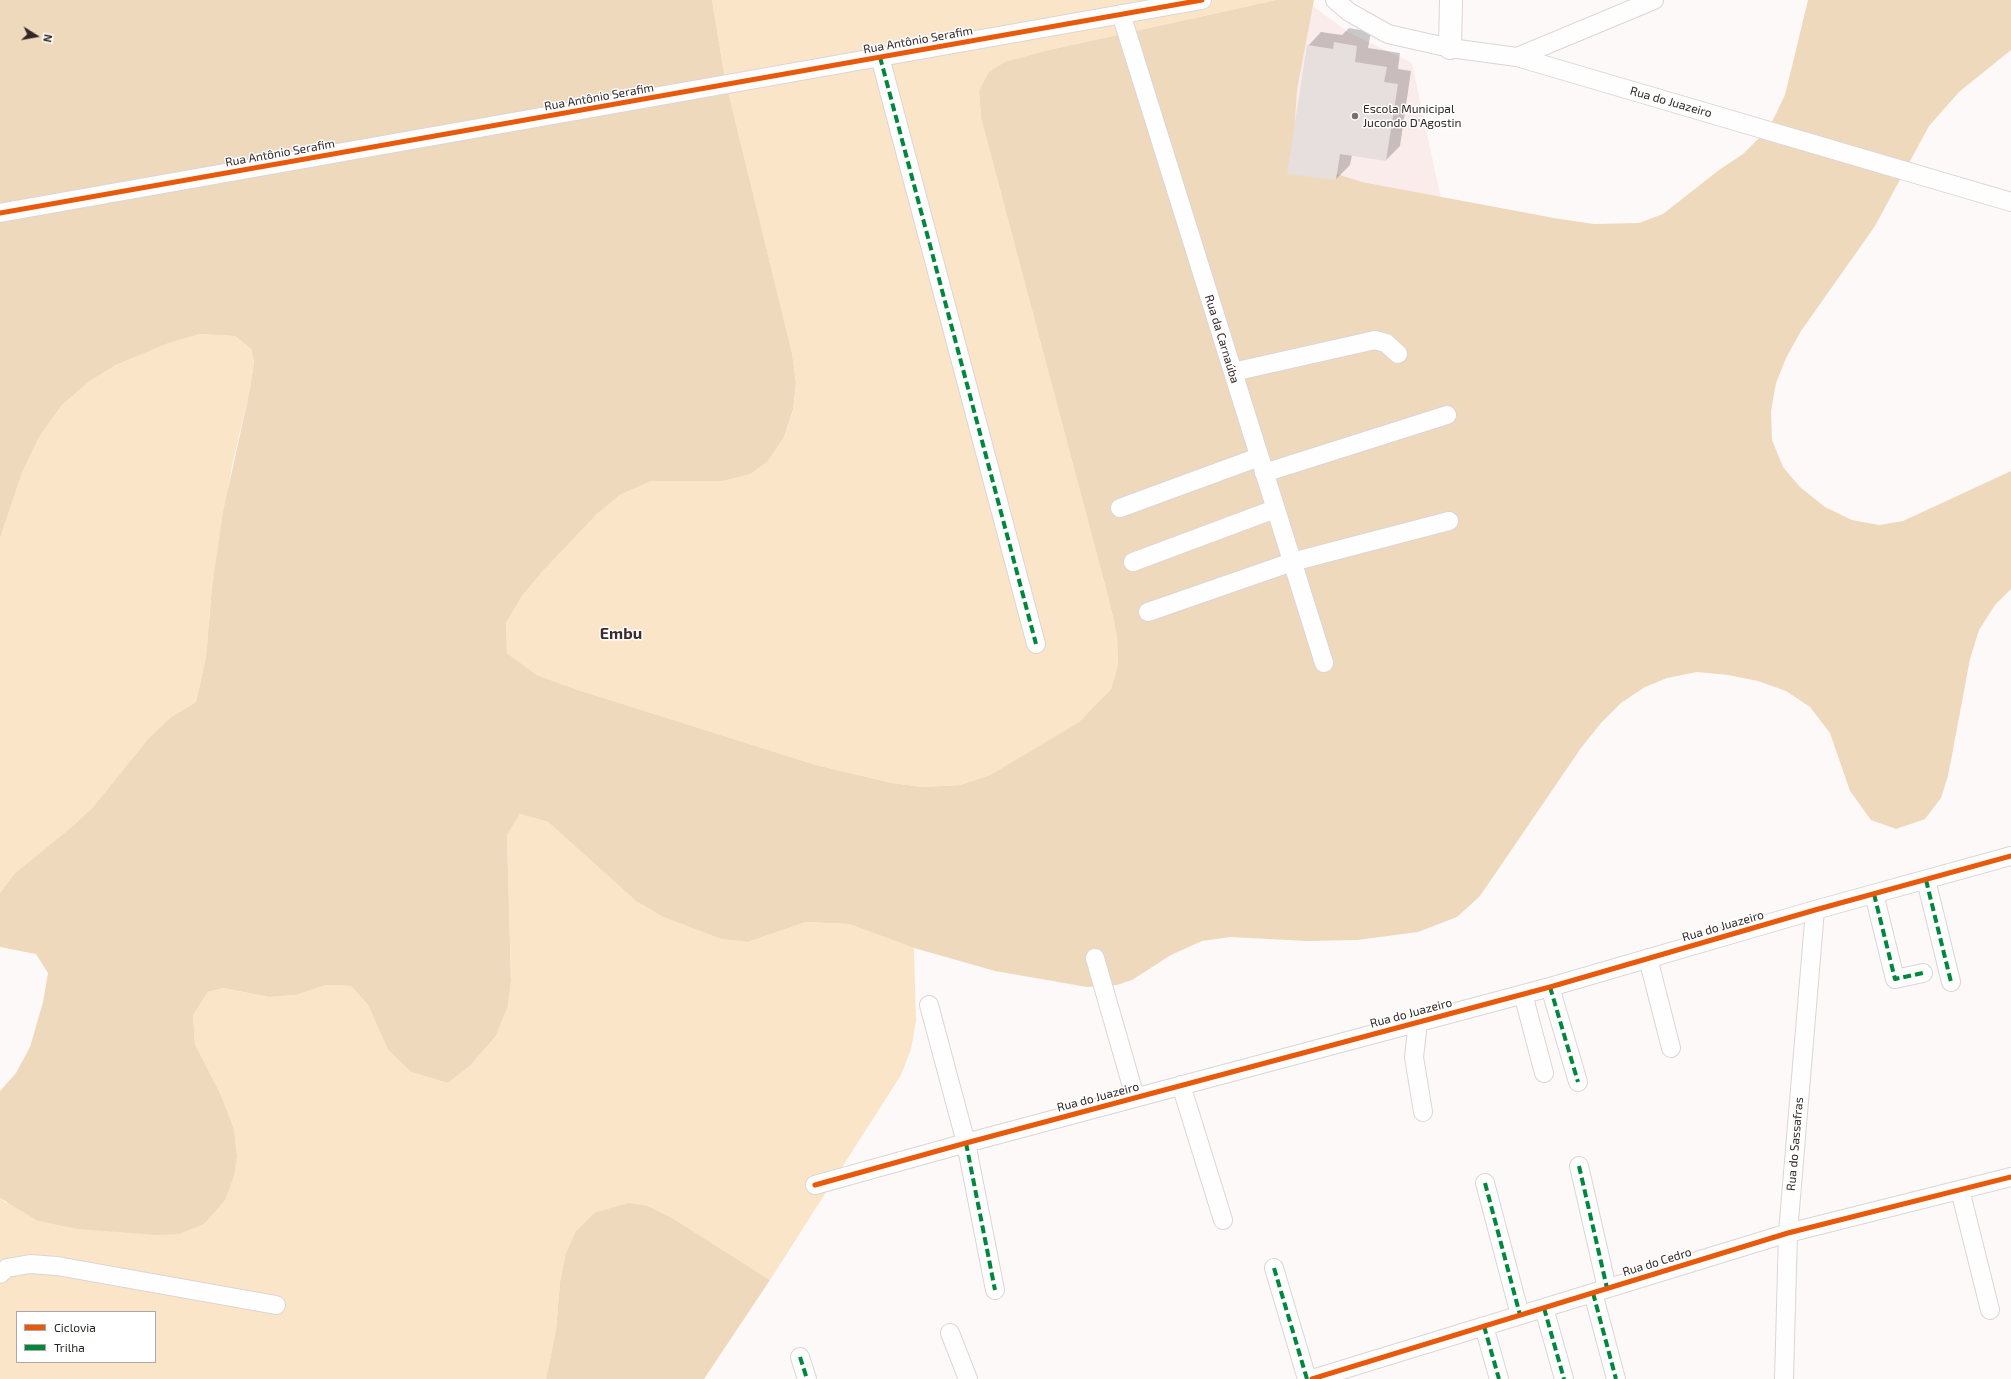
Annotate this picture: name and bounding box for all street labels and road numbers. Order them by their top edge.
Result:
street label: Rua Antônio Serafim [862,23,974,57]
street label: Rua Antônio Serafim [543,80,655,114]
street label: Rua do Juazeiro [1628,83,1714,121]
street label: Rua Antônio Serafim [224,136,336,170]
street label: Rua da Carnaúba [1202,293,1242,385]
street label: Rua do Juazeiro [1680,907,1766,945]
street label: Rua do Juazeiro [1368,995,1454,1031]
street label: Rua do Juazeiro [1055,1079,1141,1115]
street label: Rua do Sassafras [1784,1097,1806,1191]
street label: Rua do Cedro [1621,1245,1693,1279]

